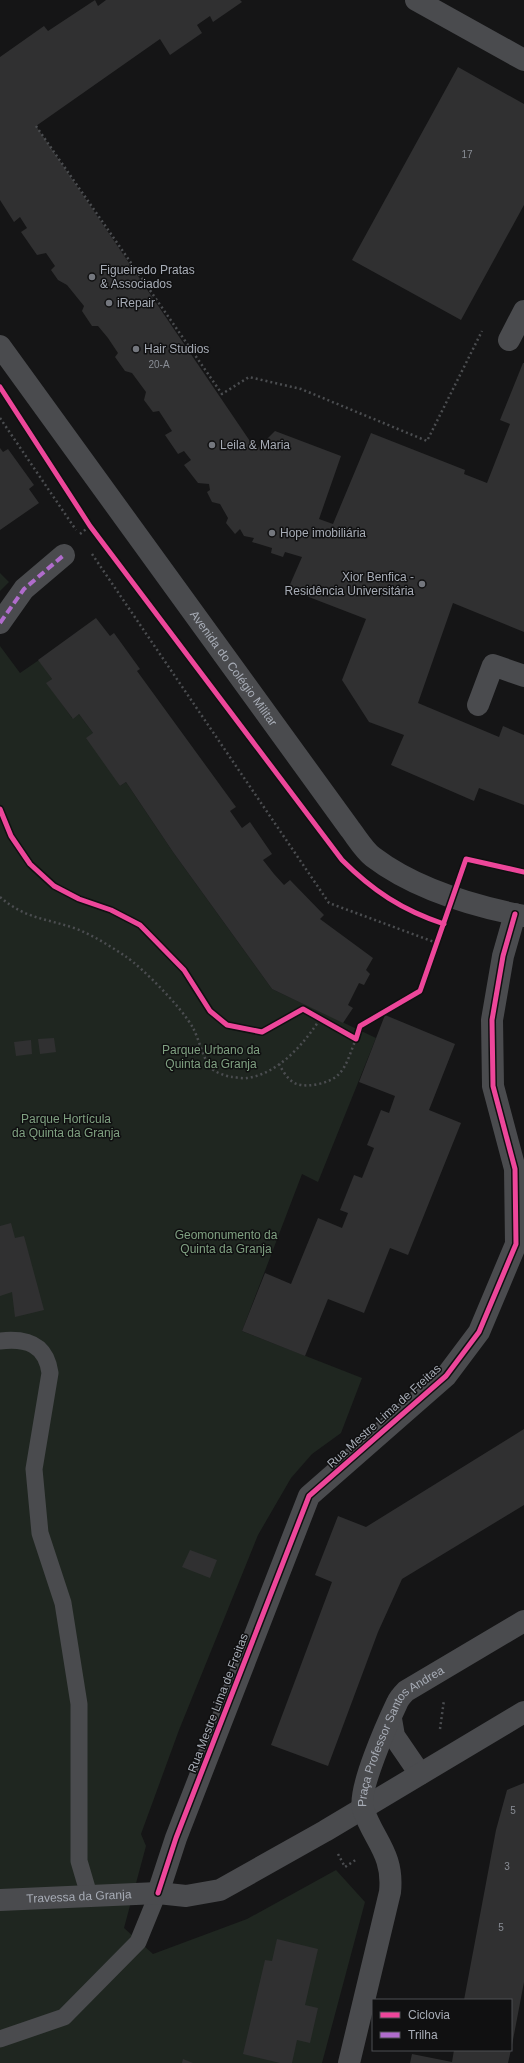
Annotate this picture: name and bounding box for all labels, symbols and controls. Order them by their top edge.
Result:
house number: 17 [461,149,473,160]
place label: Figueiredo Pratas & Associados [100,263,195,291]
marker: Figueiredo Pratas & Associados [87,272,97,282]
place label: iRepair [117,296,155,310]
marker: iRepair [104,298,114,308]
place label: Hair Studios [144,342,209,356]
marker: Hair Studios [131,344,141,354]
house number: 20-A [148,359,170,370]
place label: Leila & Maria [220,438,290,452]
marker: Leila & Maria [207,440,217,450]
place label: Hope imobiliária [280,526,366,540]
marker: Hope imobiliária [267,528,277,538]
place label: Xior Benfica - Residência Universitária [285,570,414,598]
marker: Xior Benfica - Residência Universitária [417,579,427,589]
street label: Avenida do Colégio Militar [187,608,280,729]
park label: Parque Urbano da Quinta da Granja [162,1043,260,1071]
park label: Parque Hortícula da Quinta da Granja [12,1112,120,1140]
park label: Geomonumento da Quinta da Granja [175,1228,278,1256]
street label: Rua Mestre Lima de Freitas [324,1361,444,1471]
street label: Rua Mestre Lima de Freitas [185,1631,251,1775]
street label: Praça Professor Santos Andrea [355,1663,447,1807]
house number: 5 [510,1805,516,1816]
house number: 3 [504,1861,510,1872]
street label: Travessa da Granja [26,1887,132,1906]
house number: 5 [498,1922,504,1933]
legend [372,1999,512,2051]
text: Ciclovia [408,2008,450,2022]
text: Trilha [408,2028,438,2042]

